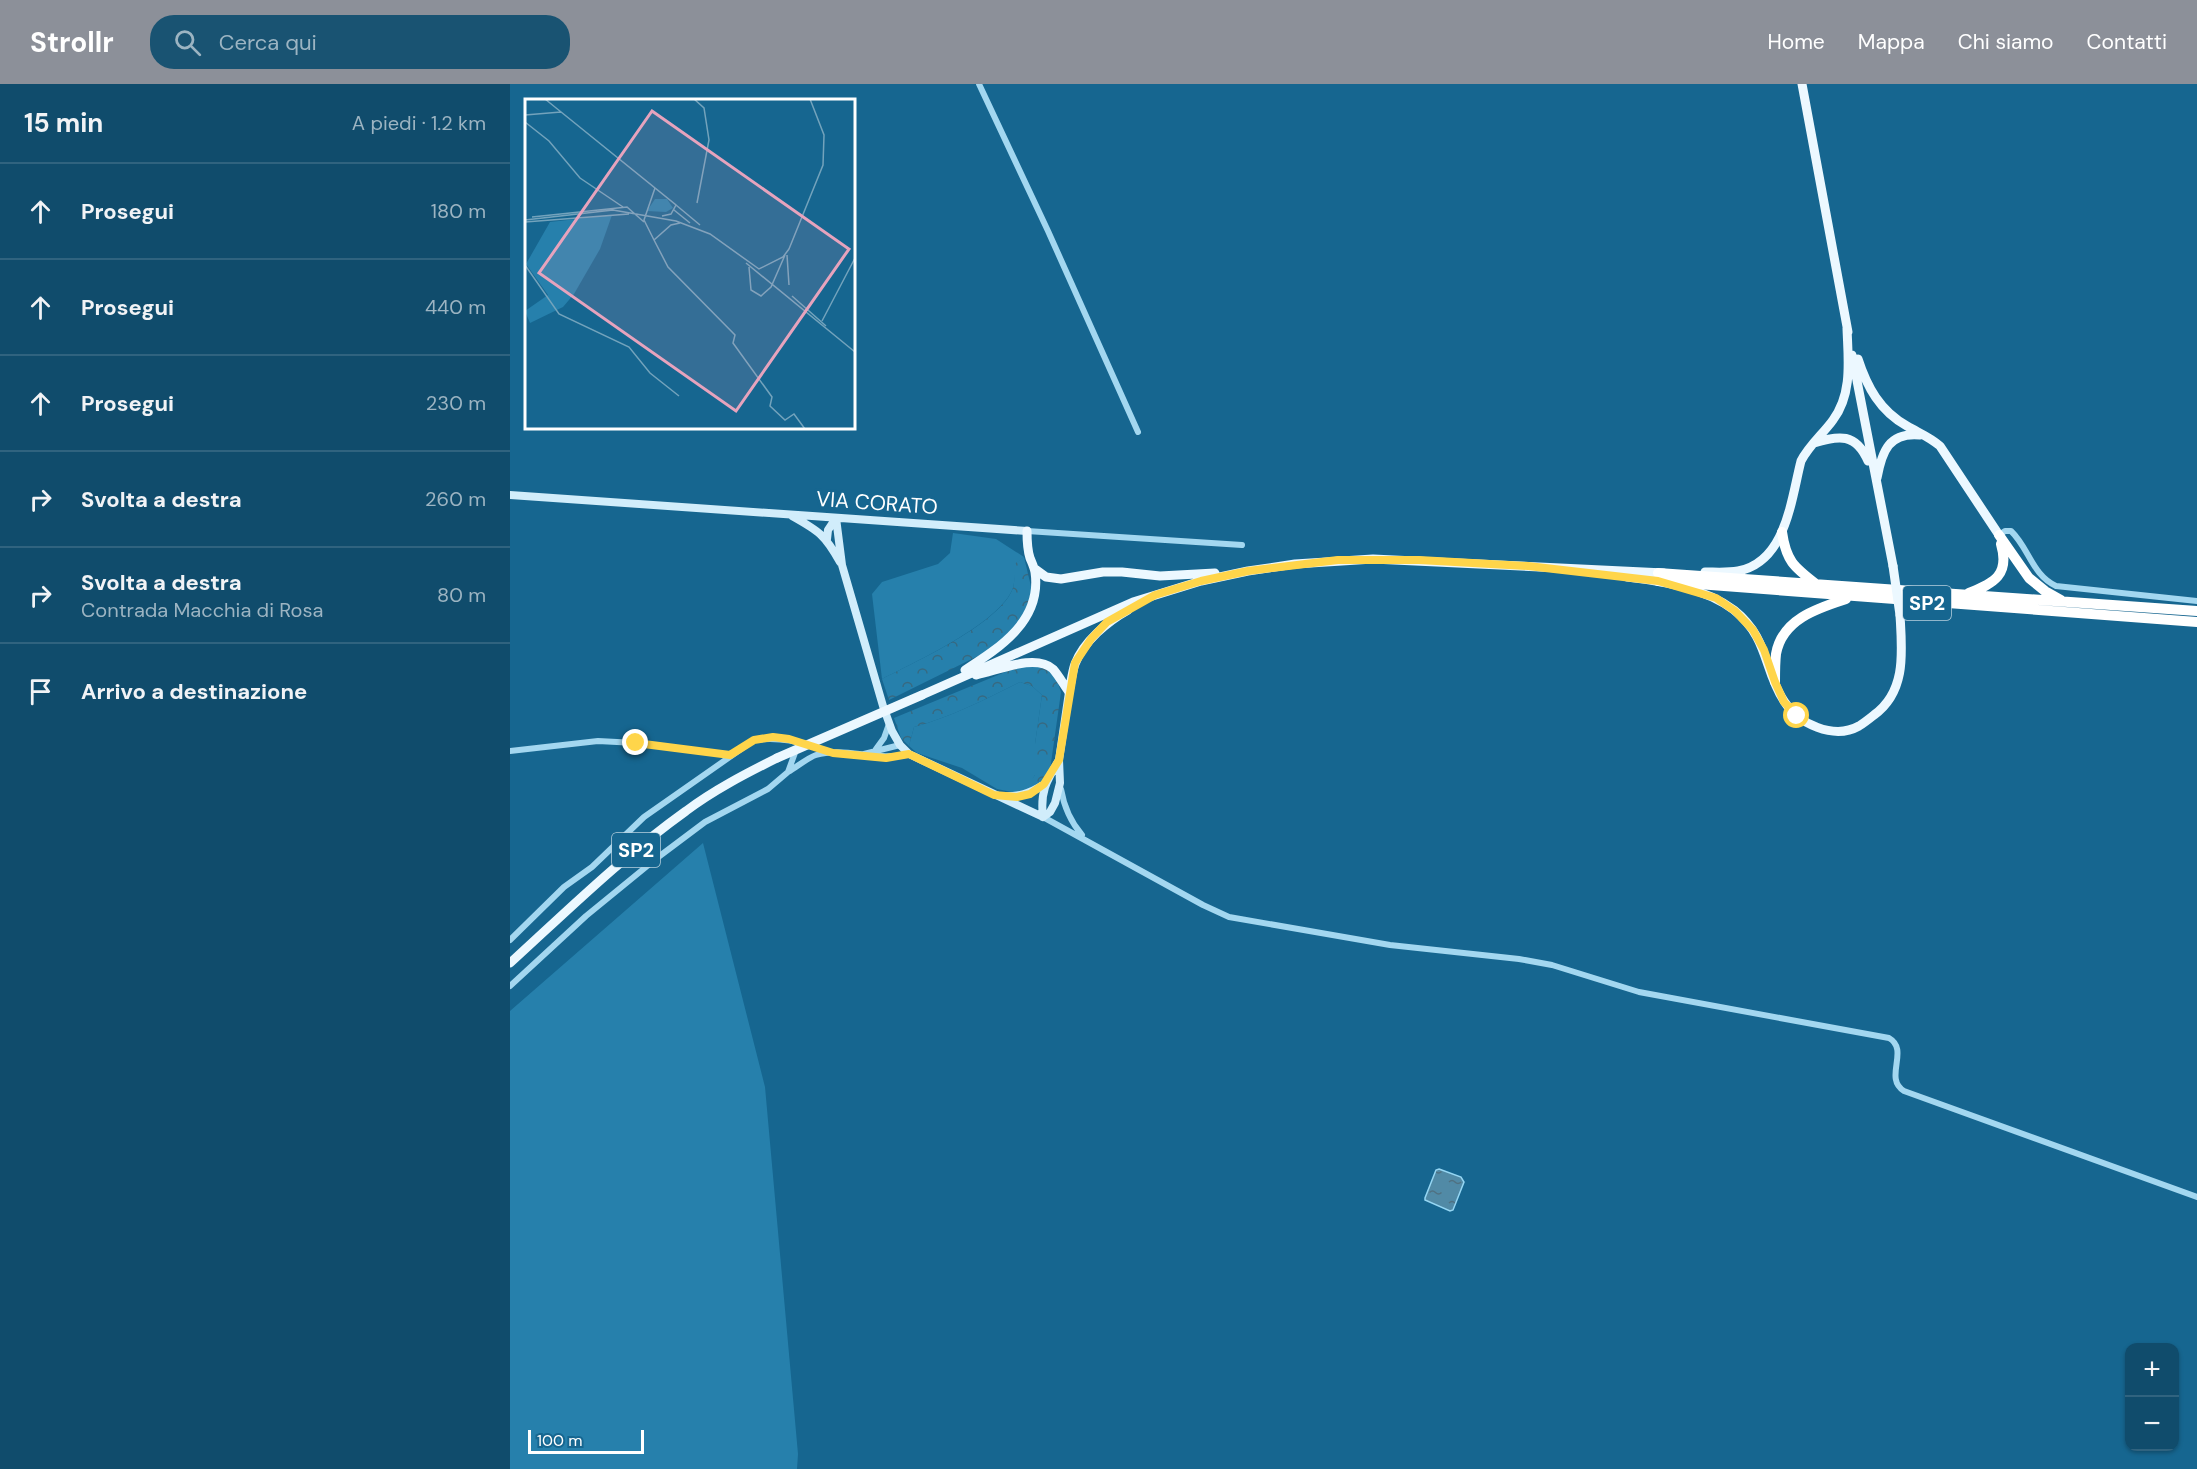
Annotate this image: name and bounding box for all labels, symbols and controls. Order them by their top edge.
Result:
search box [150,15,570,69]
text: Strollr [30,24,114,61]
icon: search [171,26,204,59]
text: Cerca qui [219,28,317,57]
text: Home [1767,28,1825,56]
text: Mappa [1858,28,1925,56]
text: Chi siamo [1958,28,2054,56]
text: Contatti [2087,28,2167,56]
inset map [525,99,855,429]
text: 15 min [24,106,103,140]
text: A piedi · 1.2 km [352,110,486,136]
icon: ahead [24,195,57,228]
text: Prosegui [81,197,174,226]
text: 180 m [431,198,486,224]
icon: ahead [24,291,57,324]
text: Prosegui [81,293,174,322]
text: 440 m [425,294,486,320]
icon: ahead [24,387,57,420]
text: Prosegui [81,389,174,418]
text: 230 m [426,390,486,416]
icon: right [24,483,57,516]
text: Svolta a destra [81,485,242,514]
street label: VIA CORATO [815,485,939,521]
text: 260 m [425,486,486,512]
text: Svolta a destra [81,568,242,597]
icon: right [24,579,57,612]
text: 80 m [437,582,486,608]
road number: SP2 [1903,586,1951,620]
text: Contrada Macchia di Rosa [81,597,323,623]
icon: arrive [24,675,57,708]
text: Arrivo a destinazione [81,677,307,706]
route start [1783,702,1809,728]
route end [622,729,648,755]
road number: SP2 [612,833,660,867]
map controls [2125,1343,2179,1451]
button: + [2125,1343,2179,1397]
button: − [2125,1397,2179,1451]
scale bar [528,1427,644,1454]
text: 100 m [537,1430,582,1451]

